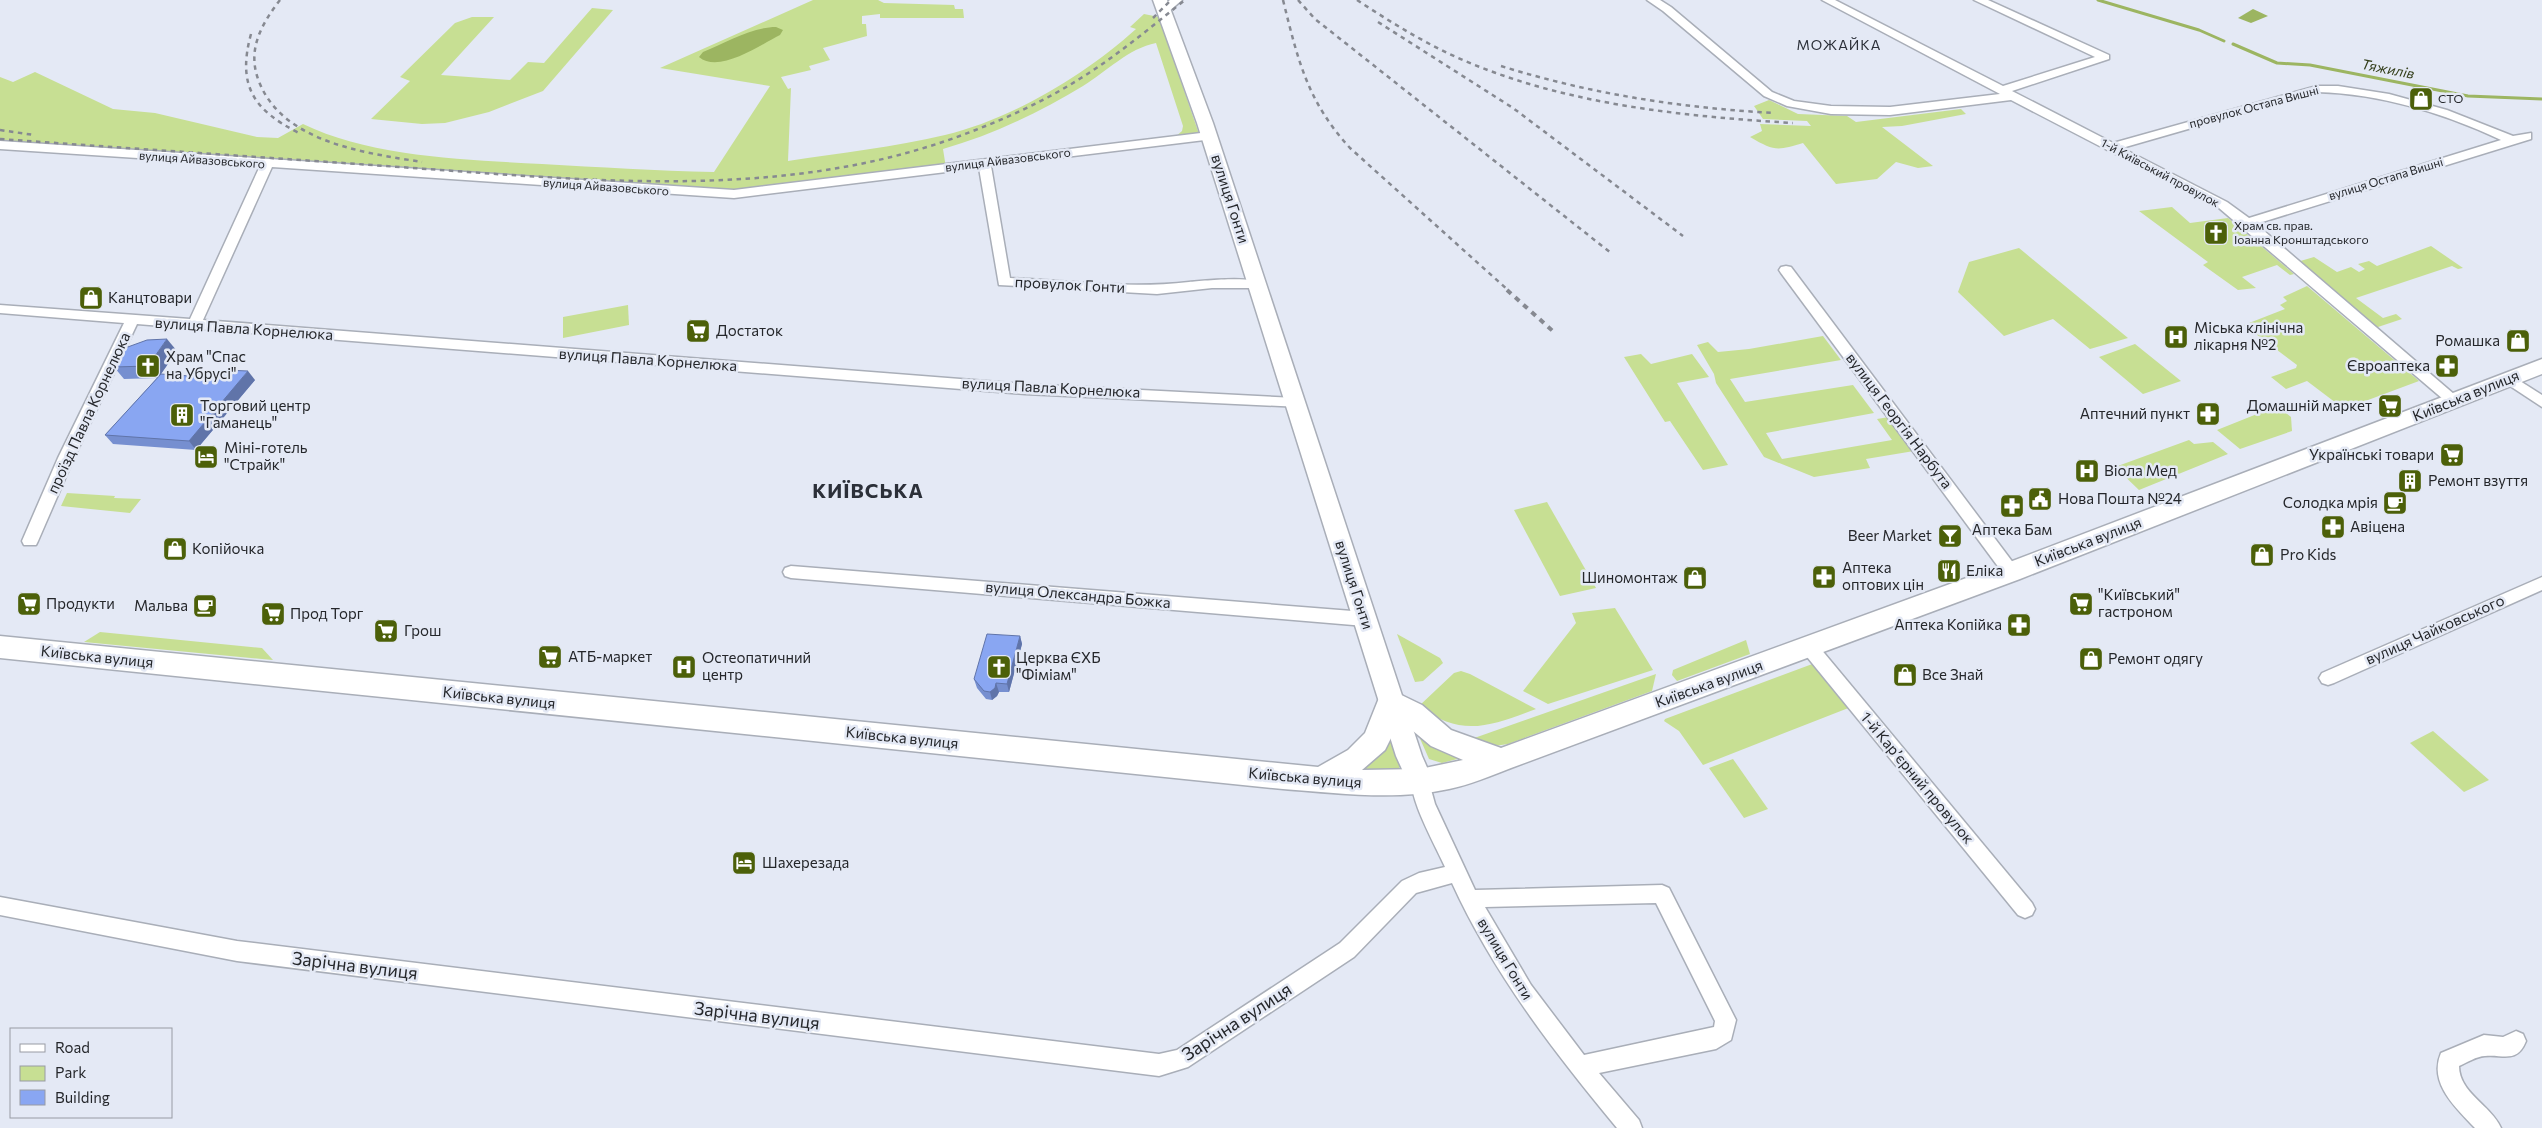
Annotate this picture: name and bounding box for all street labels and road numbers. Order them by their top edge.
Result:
street label: провулок Остапа Вишні [2187,82,2320,130]
street label: 1-й Київський провулок [2099,135,2223,210]
street label: вулиця Айвазовського [944,144,1071,174]
street label: вулиця Айвазовського [139,148,266,170]
street label: вулиця Гонти [1208,152,1254,245]
street label: вулиця Остапа Вишні [2327,154,2445,202]
street label: вулиця Айвазовського [543,175,670,197]
street label: провулок Гонти [1014,272,1126,296]
street label: вулиця Павла Корнелюка [154,313,334,343]
street label: проїзд Павла Корнелюка [43,329,133,496]
street label: вулиця Павла Корнелюка [558,344,738,374]
street label: вулиця Георгія Нарбута [1843,349,1957,492]
street label: Київська вулиця [2410,366,2522,425]
street label: вулиця Павла Корнелюка [961,373,1141,401]
street label: Київська вулиця [2032,512,2144,570]
street label: вулиця Гонти [1332,538,1378,631]
street label: вулиця Олександра Божка [985,577,1171,611]
street label: вулиця Чайковського [2362,590,2507,668]
street label: Київська вулиця [40,641,154,671]
street label: Київська вулиця [1652,655,1765,711]
street label: Київська вулиця [442,682,556,712]
street label: 1-й Карʼєрний провулок [1857,708,1978,847]
street label: Київська вулиця [845,722,959,752]
street label: Київська вулиця [1248,763,1362,791]
street label: вулиця Гонти [1474,914,1537,1003]
street label: Зарічна вулиця [291,946,419,984]
street label: Зарічна вулиця [1178,978,1295,1065]
street label: Зарічна вулиця [693,996,821,1034]

